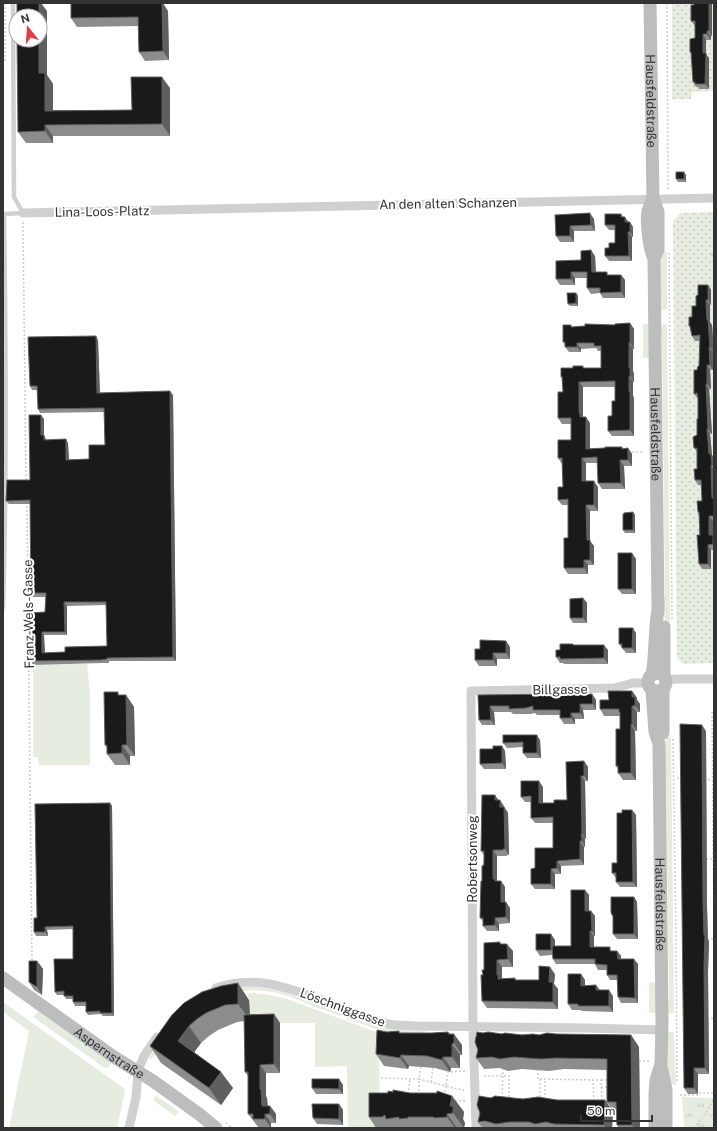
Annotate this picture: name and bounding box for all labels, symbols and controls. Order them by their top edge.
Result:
north arrow [8,8,48,48]
text: N [19,11,31,25]
street label: Hausfeldstraße [643,54,659,148]
street label: An den alten Schanzen [379,195,517,212]
street label: Lina-Loos-Platz [55,203,149,220]
street label: Hausfeldstraße [647,387,664,481]
street label: Franz-Wels-Gasse [20,559,37,669]
street label: Billgasse [532,682,588,697]
street label: Robertsonweg [465,815,480,903]
street label: Hausfeldstraße [652,857,668,951]
street label: Löschniggasse [298,985,388,1030]
street label: Aspernstraße [71,1024,147,1082]
scale bar [581,1097,652,1123]
text: 50 m [587,1104,615,1118]

